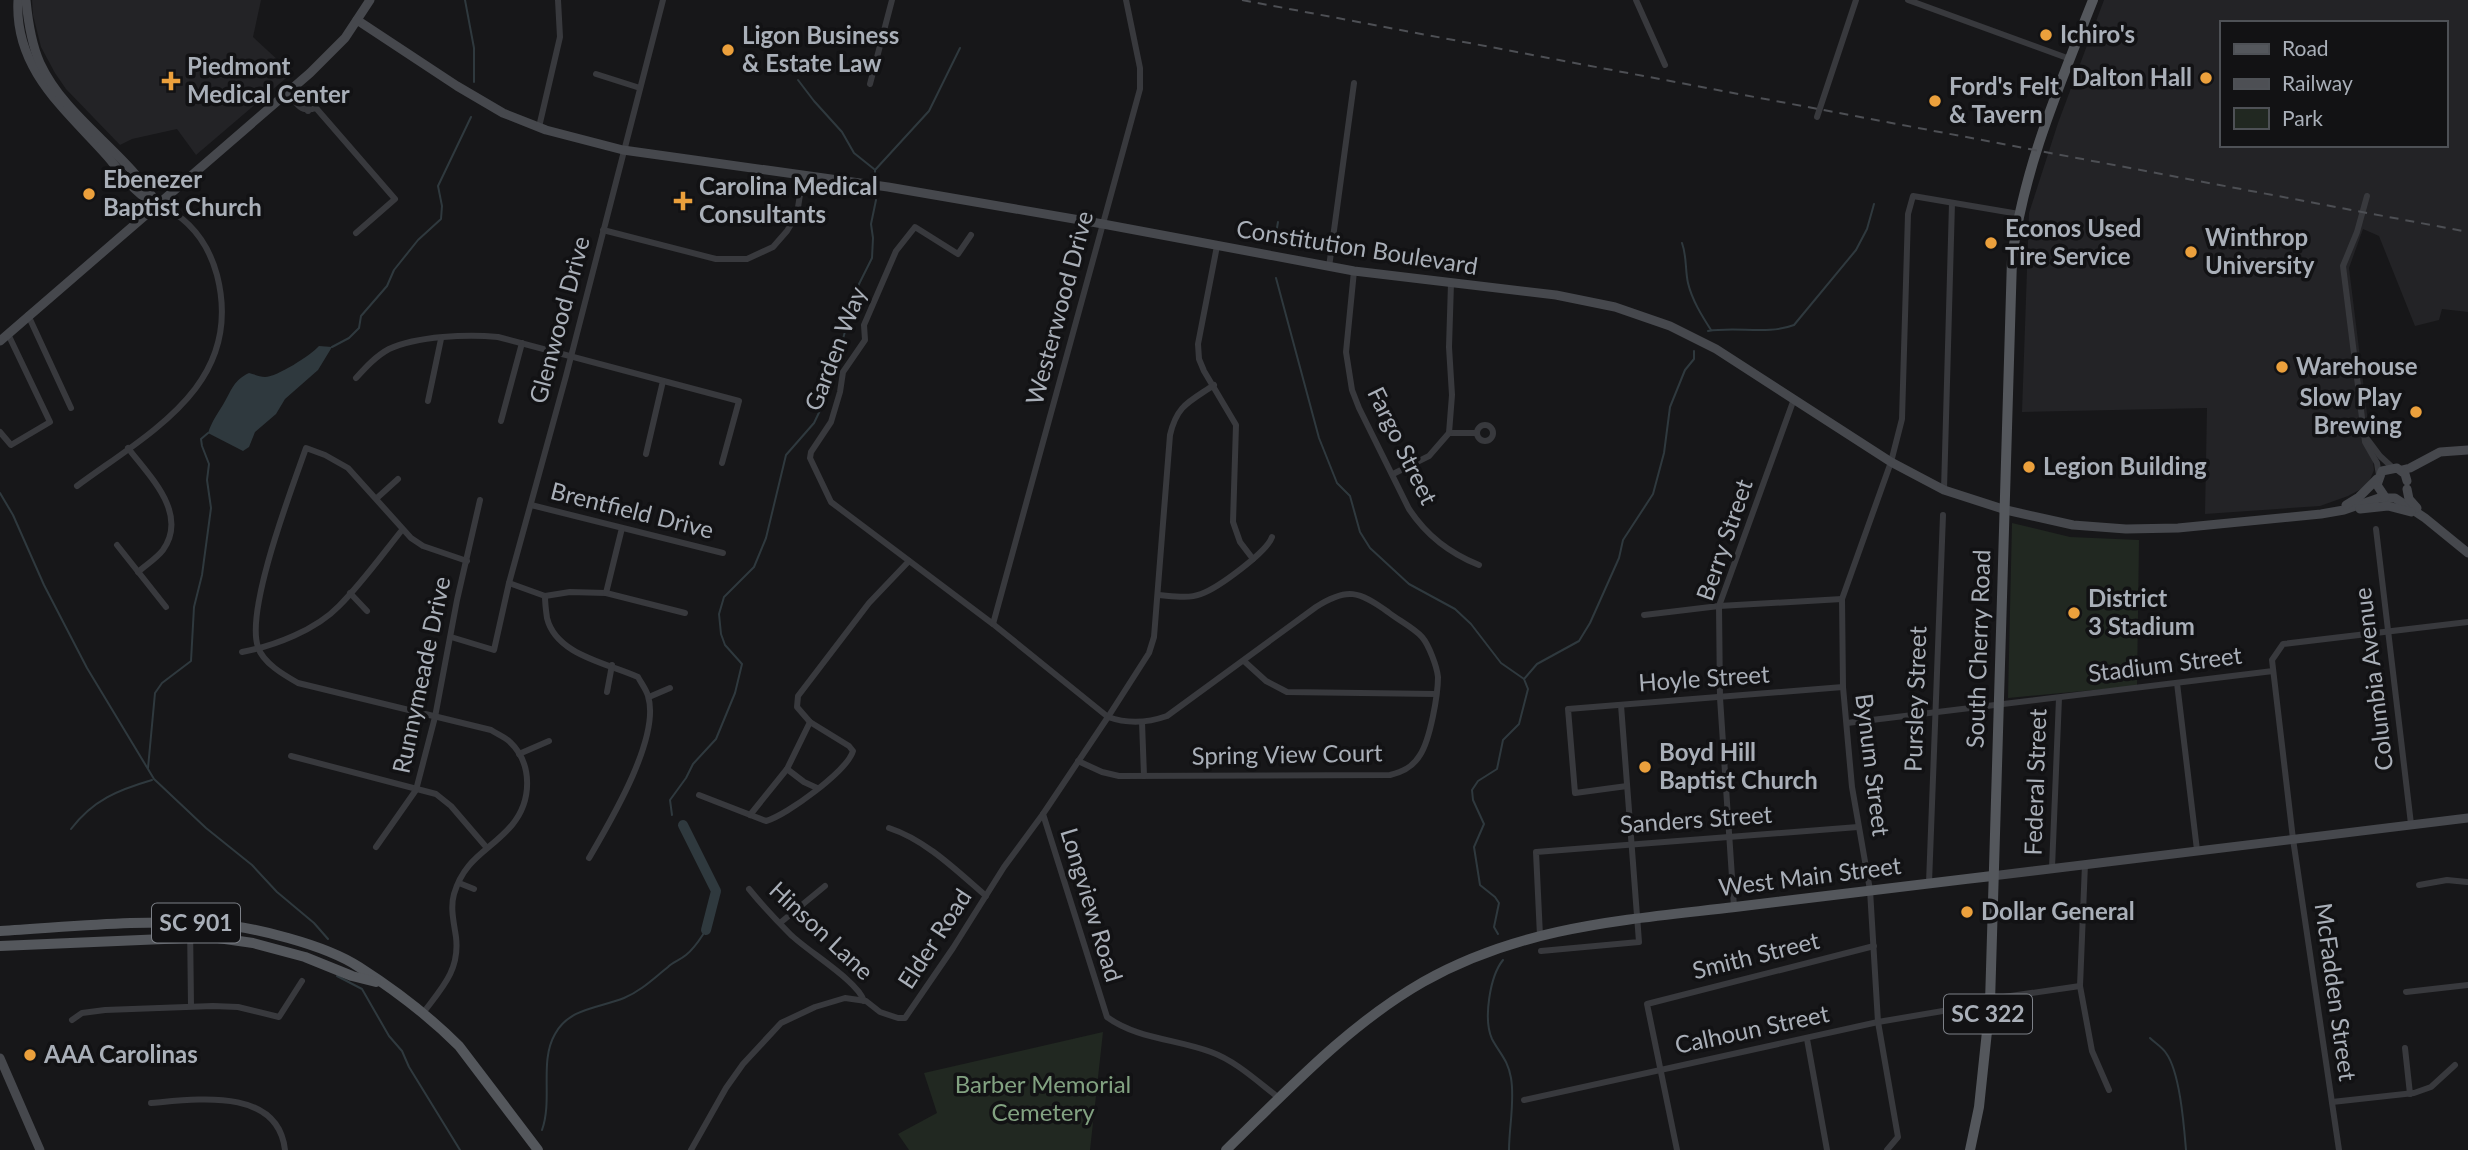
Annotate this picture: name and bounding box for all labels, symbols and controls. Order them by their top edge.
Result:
place label: Ichiro's [2060,19,2135,48]
place label: Ligon Business & Estate Law [742,20,899,77]
legend [2220,21,2447,147]
marker: Ichiro's [2038,27,2054,43]
text: Road [2282,35,2329,60]
marker: Ligon Business & Estate Law [720,42,736,58]
place label: Piedmont Medical Center [187,51,350,108]
place label: Dalton Hall [2072,62,2192,91]
marker: Dalton Hall [2198,70,2214,86]
text: Railway [2282,70,2353,95]
marker: Piedmont Medical Center [161,71,181,91]
place label: Ford's Felt & Tavern [1949,71,2059,128]
marker: Ford's Felt & Tavern [1927,93,1943,109]
text: Park [2282,105,2323,130]
place label: Ebenezer Baptist Church [103,164,262,221]
place label: Carolina Medical Consultants [699,171,878,228]
marker: Ebenezer Baptist Church [81,186,97,202]
marker: Carolina Medical Consultants [673,191,693,211]
street label: Westerwood Drive [1019,208,1098,408]
street label: Constitution Boulevard [1234,213,1480,280]
place label: Econos Used Tire Service [2005,213,2141,270]
place label: Winthrop University [2205,222,2315,279]
street label: Glenwood Drive [522,233,595,406]
marker: Econos Used Tire Service [1983,235,1999,251]
marker: Winthrop University [2183,244,2199,260]
street label: Garden Way [798,282,872,415]
place label: Warehouse [2296,351,2418,380]
marker: Warehouse [2274,359,2290,375]
street label: Fargo Street [1362,382,1444,509]
place label: Slow Play Brewing [2300,382,2402,439]
marker: Slow Play Brewing [2408,404,2424,420]
place label: Legion Building [2043,451,2207,480]
marker: Legion Building [2021,459,2037,475]
street label: Brentfield Drive [548,475,717,544]
street label: Berry Street [1689,475,1758,604]
street label: South Cherry Road [1960,549,1995,749]
street label: Runnymeade Drive [385,574,456,776]
place label: District 3 Stadium [2088,583,2195,640]
street label: Columbia Avenue [2347,586,2398,772]
marker: District 3 Stadium [2066,605,2082,621]
street label: Pursley Street [1897,625,1932,772]
street label: Stadium Street [2086,640,2244,687]
street label: Hoyle Street [1637,658,1771,697]
street label: Bynum Street [1850,692,1897,838]
street label: Federal Street [2017,708,2052,856]
street label: Spring View Court [1191,737,1383,770]
place label: Boyd Hill Baptist Church [1659,737,1818,794]
marker: Boyd Hill Baptist Church [1637,759,1653,775]
street label: Sanders Street [1619,799,1773,838]
street label: Longview Road [1055,824,1130,985]
street label: West Main Street [1717,850,1903,901]
street label: Hinson Lane [764,875,880,985]
street label: Elder Road [891,883,977,994]
place label: Dollar General [1981,896,2135,925]
street label: McFadden Street [2310,901,2363,1083]
road number: SC 901 [152,904,240,942]
marker: Dollar General [1959,904,1975,920]
street label: Smith Street [1689,925,1822,984]
road number: SC 322 [1944,995,2032,1034]
street label: Calhoun Street [1672,998,1832,1059]
place label: AAA Carolinas [43,1039,198,1068]
marker: AAA Carolinas [22,1047,38,1063]
park label: Barber Memorial Cemetery [955,1069,1131,1126]

